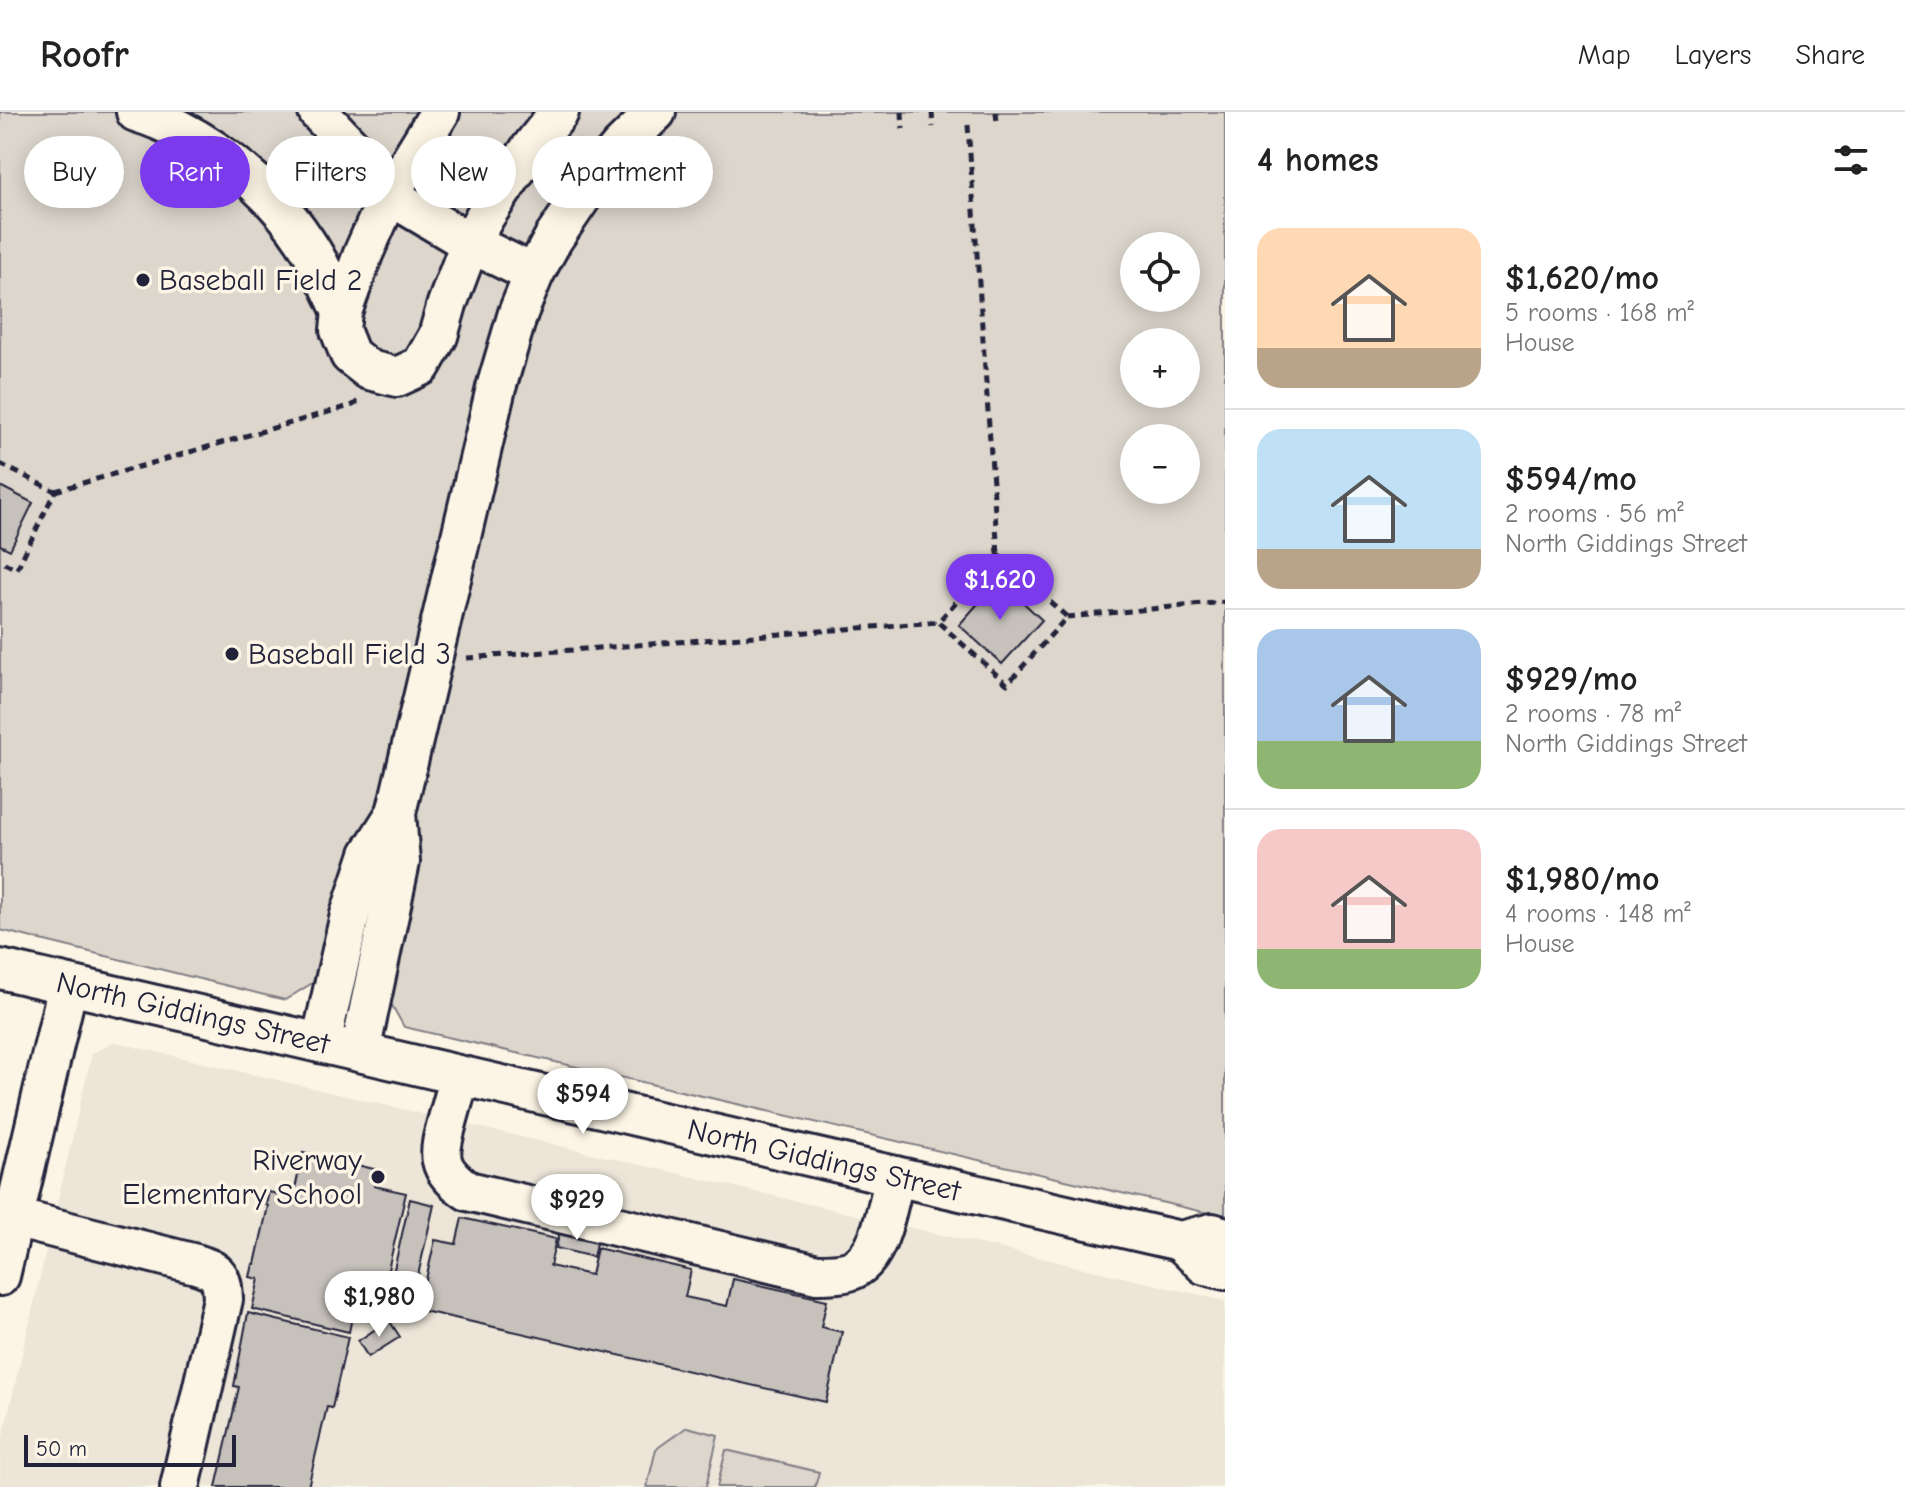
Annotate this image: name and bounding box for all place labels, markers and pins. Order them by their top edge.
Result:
place label: Baseball Field 2 [159,263,363,298]
marker: Baseball Field 2 [134,271,152,289]
pin: $1,620 [935,554,1065,622]
place label: Baseball Field 3 [248,637,451,672]
marker: Baseball Field 3 [223,645,241,663]
pin: $594 [536,1068,630,1136]
place label: Riverway Elementary School [122,1143,363,1212]
marker: Riverway Elementary School [369,1168,387,1186]
pin: $929 [530,1174,624,1242]
pin: $1,980 [314,1271,444,1339]

